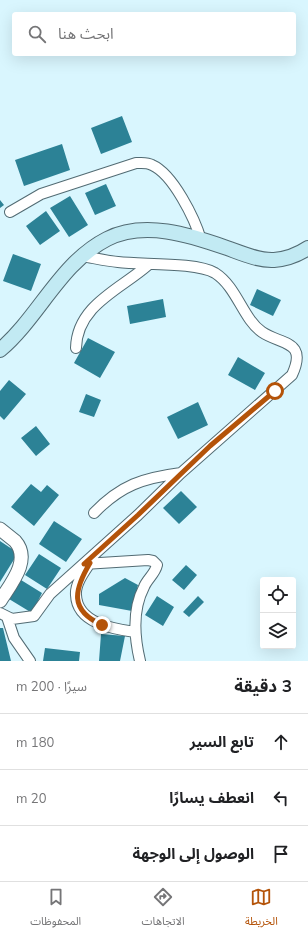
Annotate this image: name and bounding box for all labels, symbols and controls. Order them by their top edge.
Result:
search box [12,12,296,56]
icon: search [26,23,48,45]
text: ابحث هنا [58,24,114,43]
route start [266,382,284,400]
map controls [260,577,296,649]
button: locate [260,577,296,613]
button: layers [260,613,296,649]
route end [93,616,111,634]
text: 3 دقيقة [234,675,292,696]
text: سيرًا · 200 m [16,678,87,694]
icon: ahead [270,731,292,753]
text: تابع السير [190,732,254,751]
text: 180 m [16,734,54,750]
icon: left [270,787,292,809]
text: انعطف يسارًا [169,788,254,807]
text: 20 m [16,790,46,806]
icon: arrive [270,843,292,865]
text: الوصول إلى الوجهة [133,844,254,863]
tab: المحفوظات [30,886,81,933]
tab: الاتجاهات [142,886,185,933]
tab: الخريطة [245,886,278,933]

